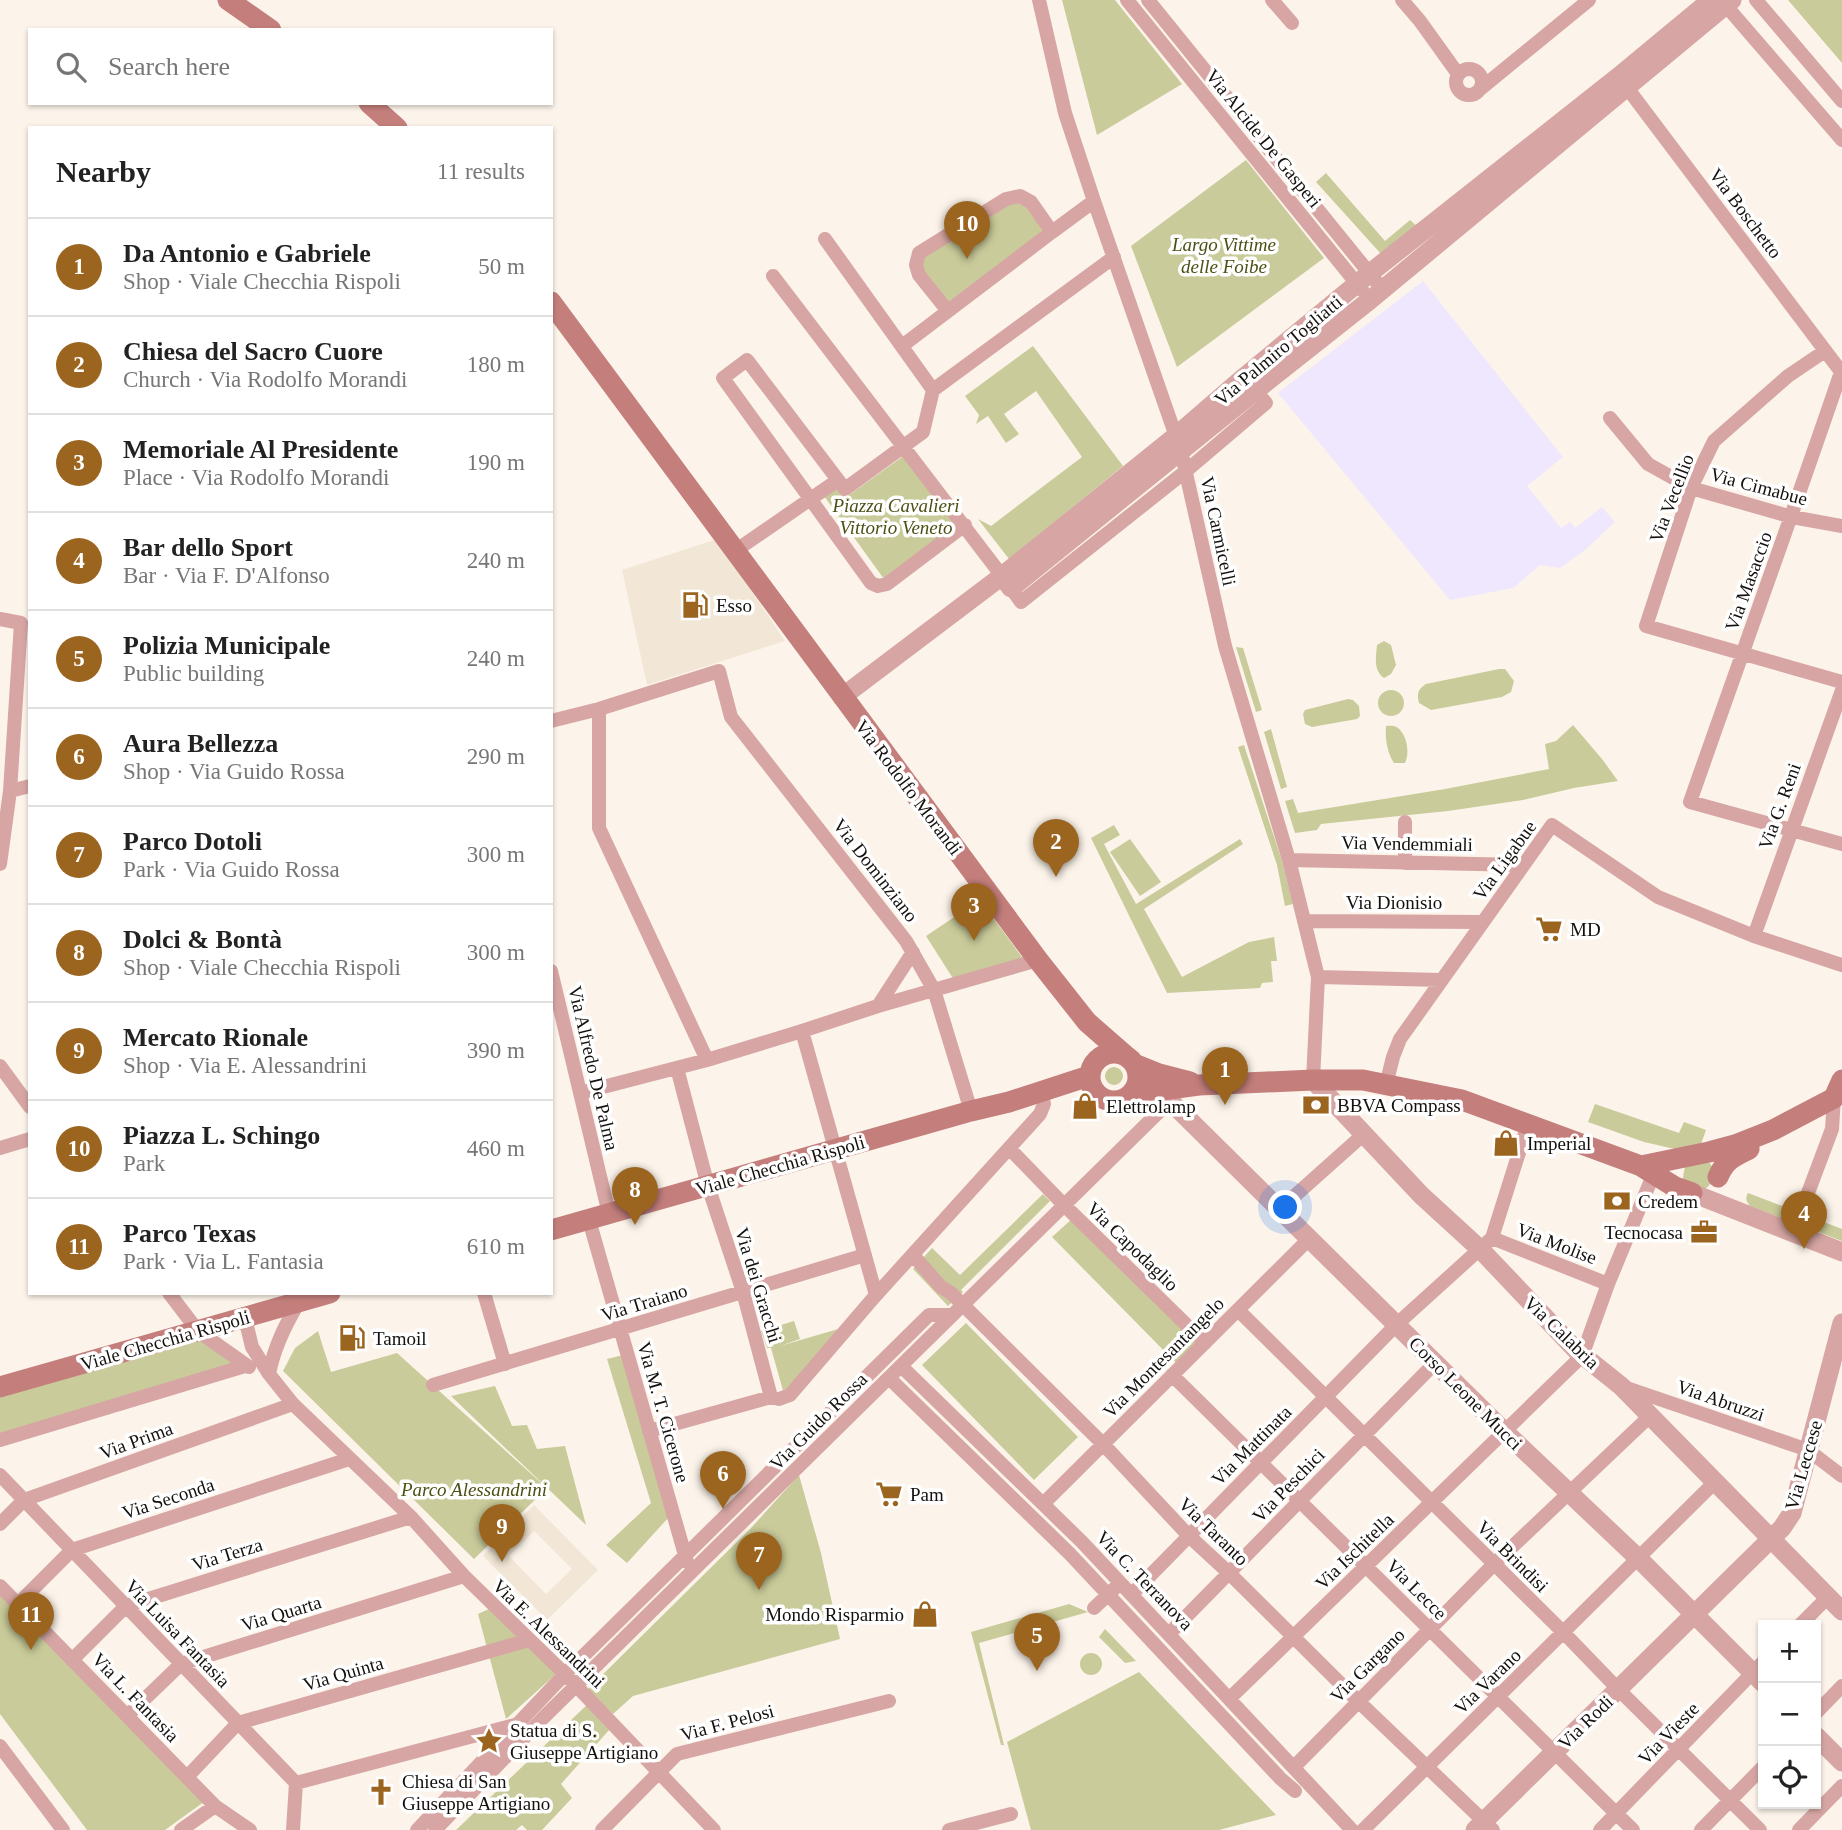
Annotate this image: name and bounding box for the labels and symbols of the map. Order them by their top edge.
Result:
street label: Via Alcide De Gasperi [1202,65,1326,212]
street label: Via Boschetto [1705,164,1786,262]
pin: 10 [944,201,990,259]
park label: Largo Vittime delle Foibe [1171,234,1276,277]
street label: Via Palmiro Togliatti [1210,291,1346,410]
street label: Via Vecellio [1645,451,1698,545]
street label: Via Cimabue [1708,463,1810,510]
street label: Via Carmicelli [1197,475,1240,588]
park label: Piazza Cavalieri Vittorio Veneto [831,495,960,538]
street label: Via Masaccio [1721,529,1776,634]
fuel station icon: Esso [680,590,710,620]
place label: Esso [716,595,752,616]
street label: Via Rodolfo Morandi [851,716,966,859]
street label: Via G. Reni [1754,760,1805,852]
street label: Via Dominziano [829,815,922,926]
street label: Via Ligabue [1468,816,1540,904]
pin: 2 [1033,819,1079,877]
street label: Via Vendemmiali [1341,832,1473,855]
pin: 3 [951,883,997,941]
street label: Via Dionisio [1346,892,1442,913]
supermarket icon: MD [1534,914,1564,944]
place label: MD [1570,919,1601,940]
street label: Via Alfredo De Palma [564,984,623,1153]
pin: 1 [1202,1047,1248,1105]
bank icon: BBVA Compass [1301,1090,1331,1120]
shop icon: Elettrolamp [1070,1091,1100,1121]
place label: BBVA Compass [1337,1095,1461,1116]
place label: Elettrolamp [1106,1096,1196,1117]
shop icon: Imperial [1491,1128,1521,1158]
street label: Viale Checchia Rispoli [693,1131,867,1200]
place label: Imperial [1527,1133,1591,1154]
pin: 8 [612,1167,658,1225]
bank icon: Credem [1602,1186,1632,1216]
your location [1268,1190,1302,1224]
place label: Credem [1638,1191,1698,1212]
pin: 4 [1781,1191,1827,1249]
street label: Via Capodaglio [1083,1198,1183,1295]
office icon: Tecnocasa [1689,1217,1719,1247]
street label: Via Molise [1514,1219,1600,1268]
place label: Tecnocasa [1604,1222,1684,1243]
street label: Via dei Gracchi [731,1225,786,1345]
street label: Via Traiano [598,1279,690,1326]
street label: Via Calabria [1520,1292,1604,1373]
street label: Via Montesantangelo [1099,1293,1228,1422]
street label: Viale Checchia Rispoli [78,1306,252,1375]
fuel station icon: Tamoil [337,1323,367,1353]
place label: Tamoil [373,1328,427,1349]
street label: Corso Leone Mucci [1405,1333,1526,1454]
street label: Via M. T. Cicerone [633,1339,694,1485]
street label: Via Guido Rossa [765,1368,872,1474]
street label: Via Abruzzi [1674,1376,1767,1425]
street label: Via Mattinata [1207,1401,1296,1489]
street label: Via Prima [97,1417,176,1463]
street label: Via Leccese [1781,1418,1826,1512]
street label: Via Peschici [1248,1444,1329,1527]
pin: 6 [700,1451,746,1509]
street label: Via Seconda [120,1474,217,1523]
park label: Parco Alessandrini [400,1479,547,1500]
supermarket icon: Pam [874,1479,904,1509]
place label: Pam [910,1484,944,1505]
street label: Via Taranto [1175,1493,1253,1570]
pin: 9 [479,1504,525,1562]
street label: Via Ischitella [1311,1508,1398,1594]
street label: Via Brindisi [1473,1516,1553,1596]
street label: Via C. Terranova [1092,1526,1198,1635]
pin: 7 [736,1532,782,1590]
street label: Via Terza [189,1534,265,1575]
street label: Via Lecce [1382,1555,1451,1624]
street label: Via Luisa Fantasia [121,1575,235,1692]
street label: Via E. Alessandrini [488,1575,609,1692]
street label: Via Quarta [239,1591,324,1636]
pin: 11 [8,1592,54,1650]
shop icon: Mondo Risparmio [910,1599,940,1629]
place label: Mondo Risparmio [765,1604,904,1625]
pin: 5 [1014,1613,1060,1671]
street label: Via Gargano [1326,1624,1409,1707]
street label: Via Varano [1450,1644,1525,1718]
street label: Via L. Fantasia [88,1649,184,1747]
street label: Via Quinta [300,1652,386,1695]
street label: Via Rodi [1554,1691,1617,1754]
street label: Via Vieste [1634,1698,1703,1769]
street label: Via F. Pelosi [678,1700,776,1745]
place label: Statua di S. Giuseppe Artigiano [510,1720,658,1763]
place icon: Statua di S. Giuseppe Artigiano [474,1726,504,1756]
place label: Chiesa di San Giuseppe Artigiano [402,1771,550,1814]
church icon: Chiesa di San Giuseppe Artigiano [366,1777,396,1807]

